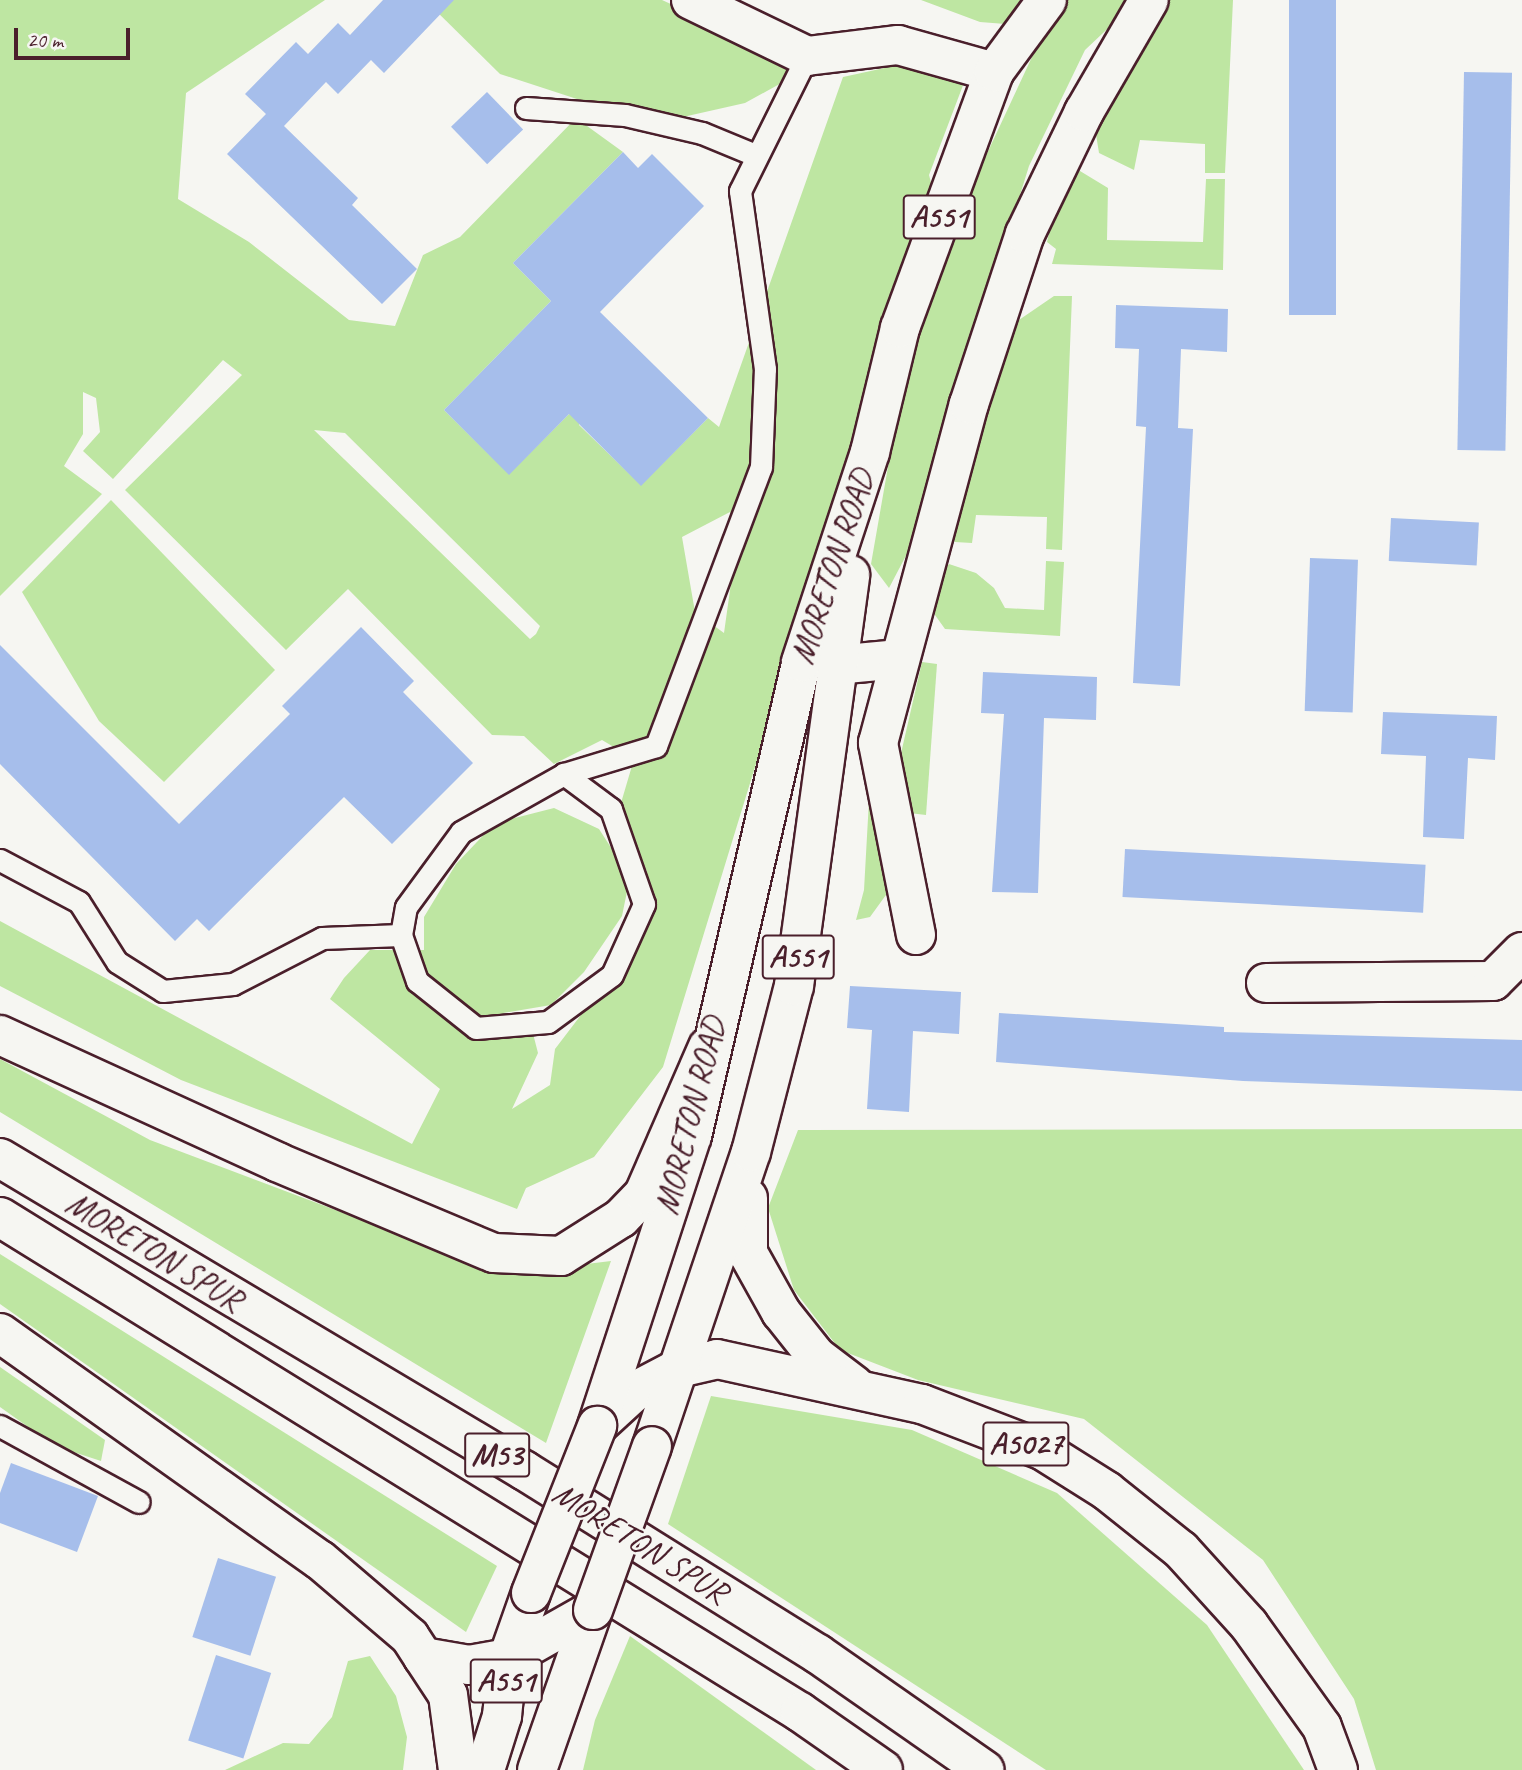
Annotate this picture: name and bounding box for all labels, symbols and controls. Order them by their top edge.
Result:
scale bar [18,14,133,58]
text: 20 m [27,27,63,53]
road number: A551 [902,188,976,246]
street label: MORETON ROAD [783,465,883,669]
road number: A551 [761,928,835,986]
street label: MORETON ROAD [647,1013,735,1219]
street label: MORETON SPUR [59,1184,249,1320]
road number: A5027 [982,1415,1070,1472]
road number: M53 [464,1426,530,1484]
street label: MORETON SPUR [546,1474,734,1612]
road number: A551 [469,1652,543,1710]

